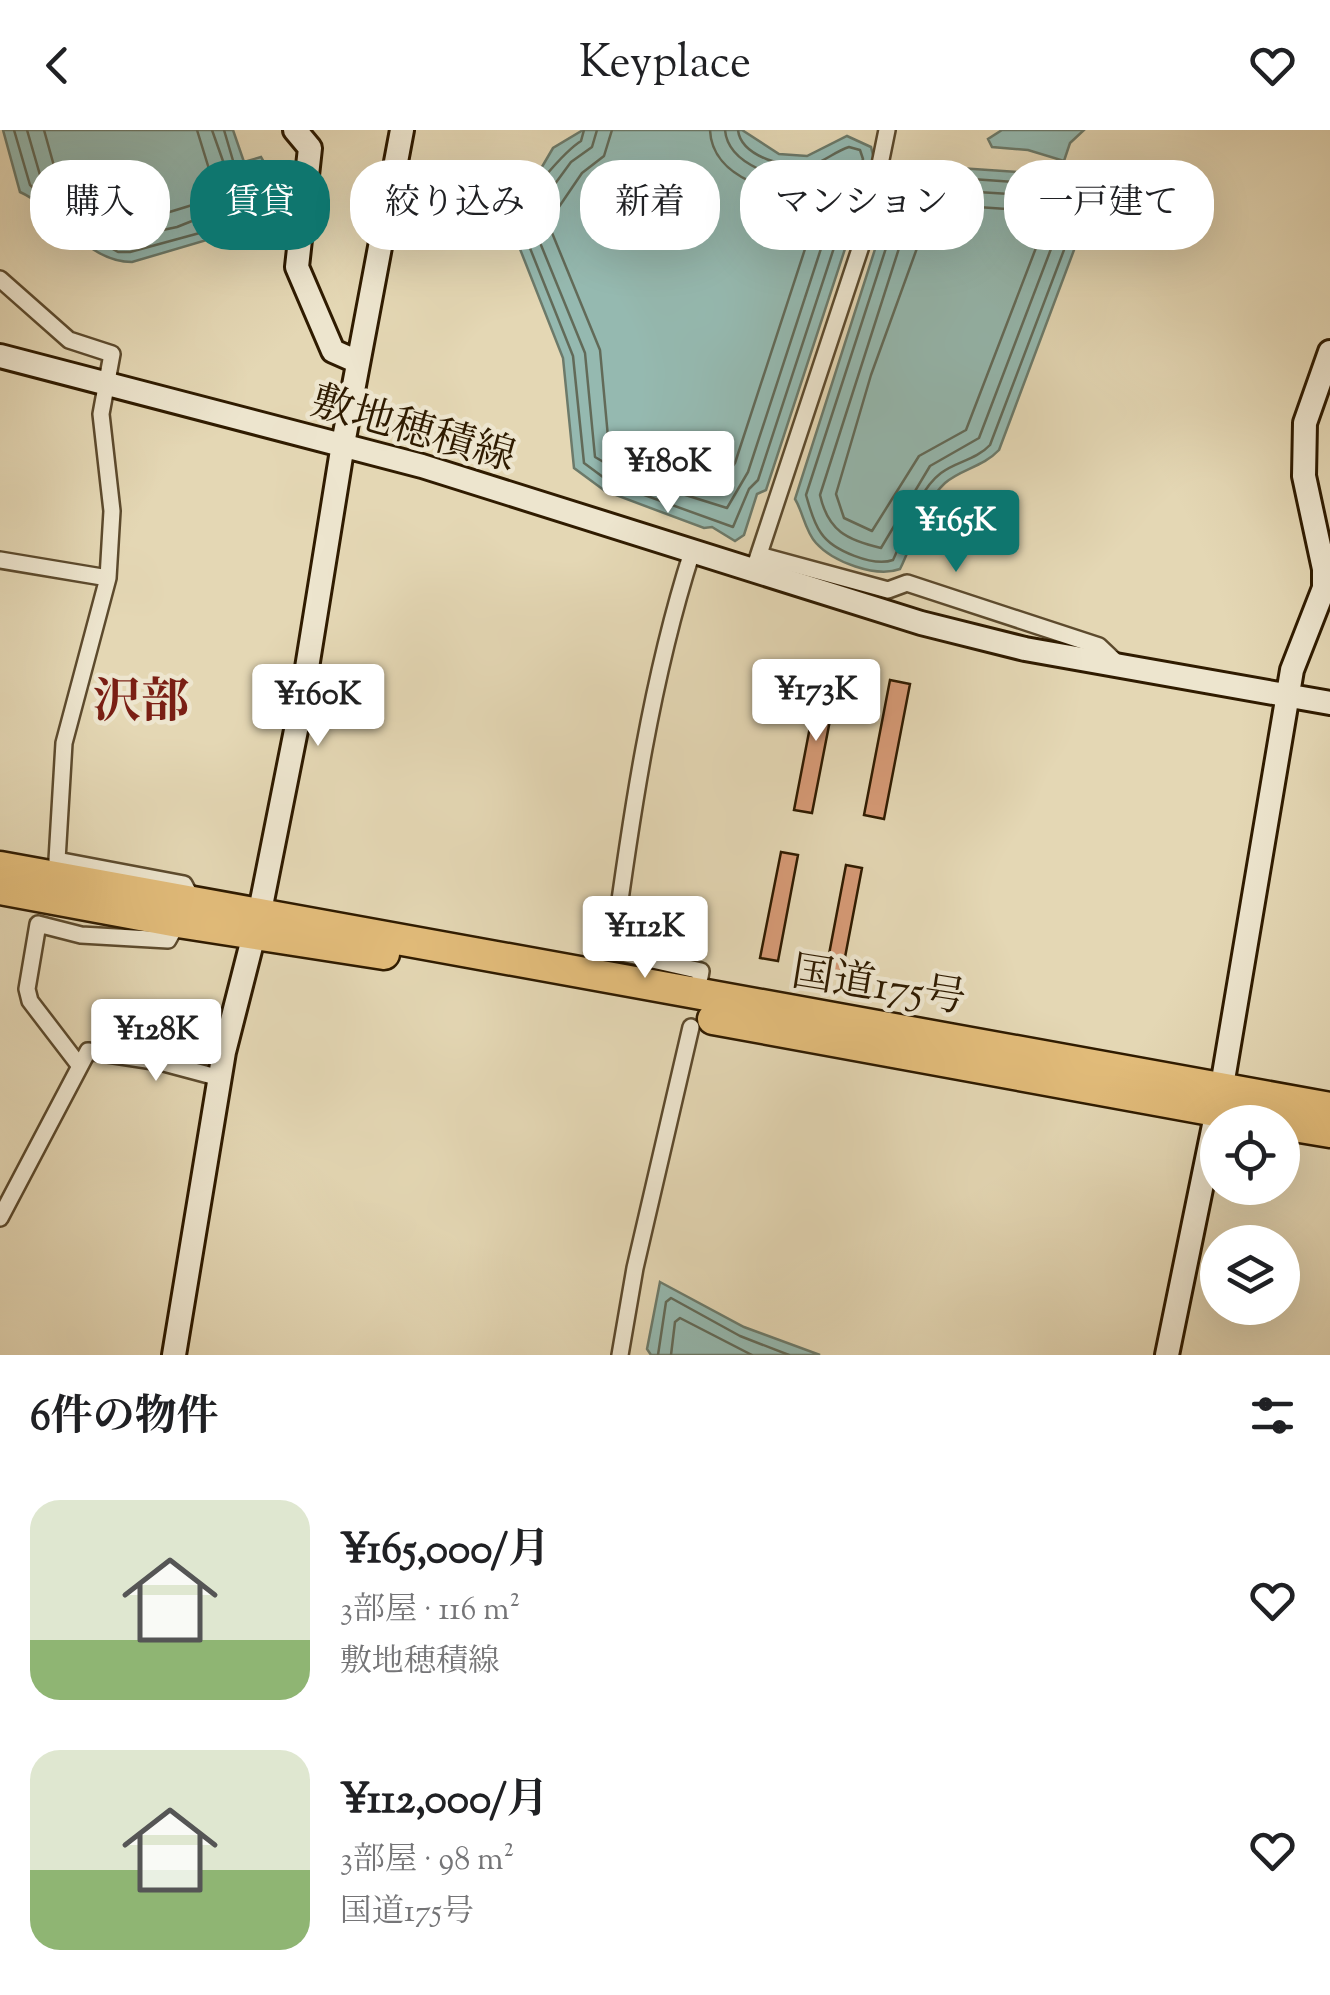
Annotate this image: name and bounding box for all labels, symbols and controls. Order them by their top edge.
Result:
text: Keyplace [579,33,751,98]
icon: back [30,38,85,93]
icon: heart [1245,38,1300,93]
chip: 購入 [30,160,170,250]
chip: 賃貸 [190,160,330,250]
chip: 絞り込み [350,160,560,250]
chip: 新着 [580,160,720,250]
chip: マンション [740,160,984,250]
chip: 一戸建て [1004,160,1214,250]
street label: 敷地穂積線 [303,374,522,490]
pin: ¥180K [598,431,738,516]
text: ¥180K [624,440,712,486]
pin: ¥165K [886,490,1026,575]
text: ¥165K [915,499,997,545]
pin: ¥173K [746,659,886,744]
pin: ¥160K [248,664,388,749]
text: ¥173K [774,668,858,714]
district label: 沢部 [93,671,189,740]
text: ¥160K [274,673,362,719]
pin: ¥112K [575,896,715,981]
text: ¥112K [605,905,685,951]
street label: 国道175号 [787,945,970,1031]
pin: ¥128K [86,999,226,1084]
text: ¥128K [113,1008,199,1054]
map controls [1200,1105,1300,1325]
button: locate [1200,1105,1300,1205]
button: layers [1200,1225,1300,1325]
icon: filters [1245,1388,1300,1443]
text: 6件の物件 [30,1389,219,1449]
text: ¥165,000/月 [340,1522,550,1582]
icon: home [110,1540,230,1660]
icon: heart [1245,1573,1300,1628]
text: 3部屋 · 116 m² [340,1588,520,1634]
text: 敷地穂積線 [340,1640,500,1686]
text: ¥112,000/月 [340,1772,549,1832]
icon: home [110,1790,230,1910]
icon: heart [1245,1823,1300,1878]
text: 3部屋 · 98 m² [340,1838,514,1884]
text: 国道175号 [340,1890,474,1936]

